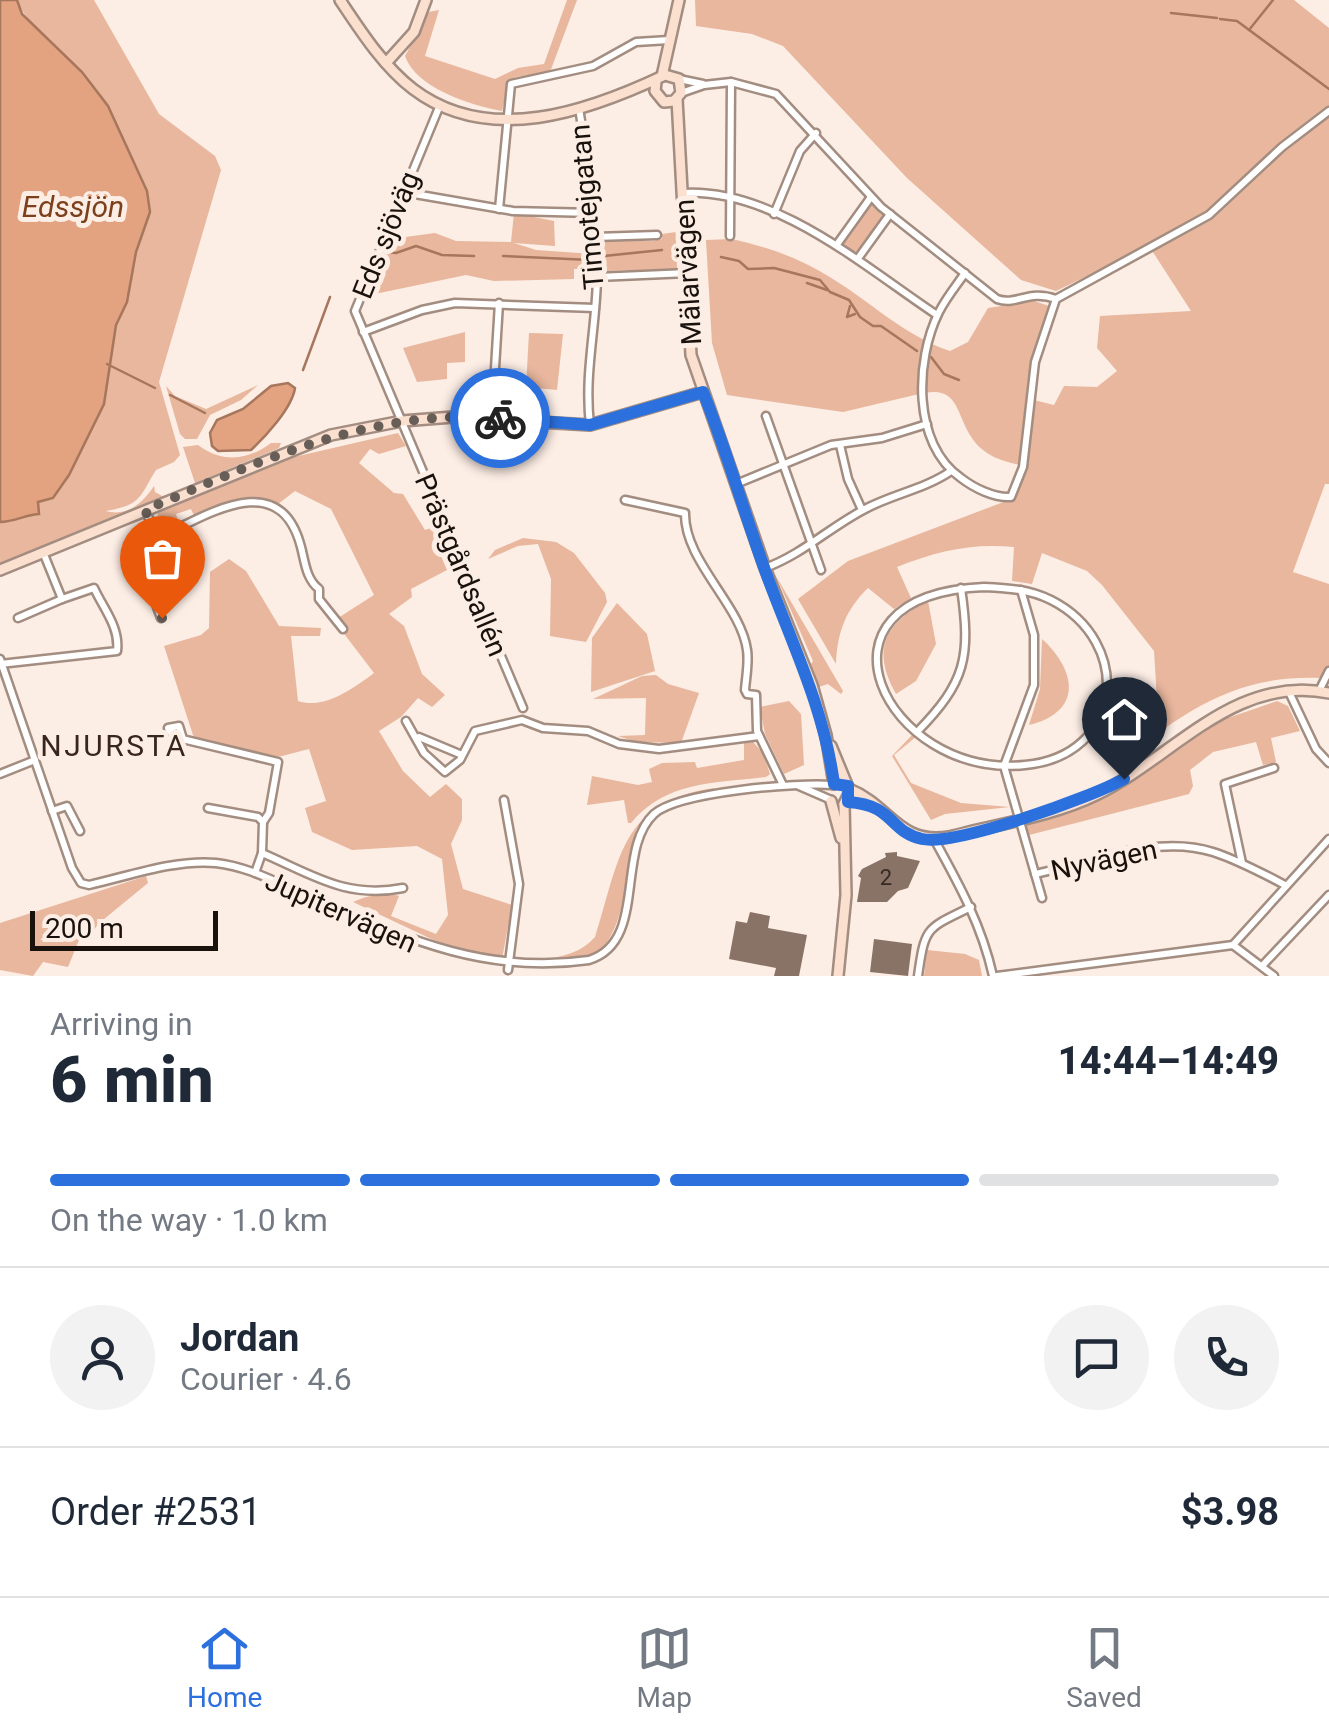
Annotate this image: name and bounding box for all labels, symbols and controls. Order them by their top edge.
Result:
street label: Timotejgatan [563,123,611,291]
street label: Eds sjöväg [346,167,426,303]
water label: Edssjön [22,189,124,224]
street label: Mälarvägen [668,198,708,346]
courier [450,368,550,468]
icon: bike [473,391,528,446]
street label: Prästgårdsallén [408,469,514,661]
pin [120,516,205,619]
icon: bag [135,531,190,586]
pin [1082,677,1167,780]
icon: home [1097,692,1152,747]
district label: NJURSTA [40,728,188,763]
street label: Nyvägen [1048,833,1160,887]
street label: Jupitervägen [260,864,422,960]
house number: 2 [880,865,892,890]
scale bar [30,906,218,950]
text: 200 m [45,912,124,945]
text: Arriving in [50,1005,193,1043]
text: 14:44–14:49 [1058,1039,1279,1083]
text: 6 min [50,1042,214,1118]
text: On the way · 1.0 km [50,1201,328,1239]
button: person [50,1305,155,1410]
button: chat [1044,1305,1149,1410]
button: phone [1174,1305,1279,1410]
text: Jordan [180,1316,299,1360]
text: Courier · 4.6 [180,1360,352,1398]
text: Order #2531 [50,1490,261,1534]
text: $3.98 [1181,1490,1279,1534]
tab: Home [187,1621,262,1714]
tab: Map [637,1621,692,1714]
tab: Saved [1066,1621,1142,1714]

